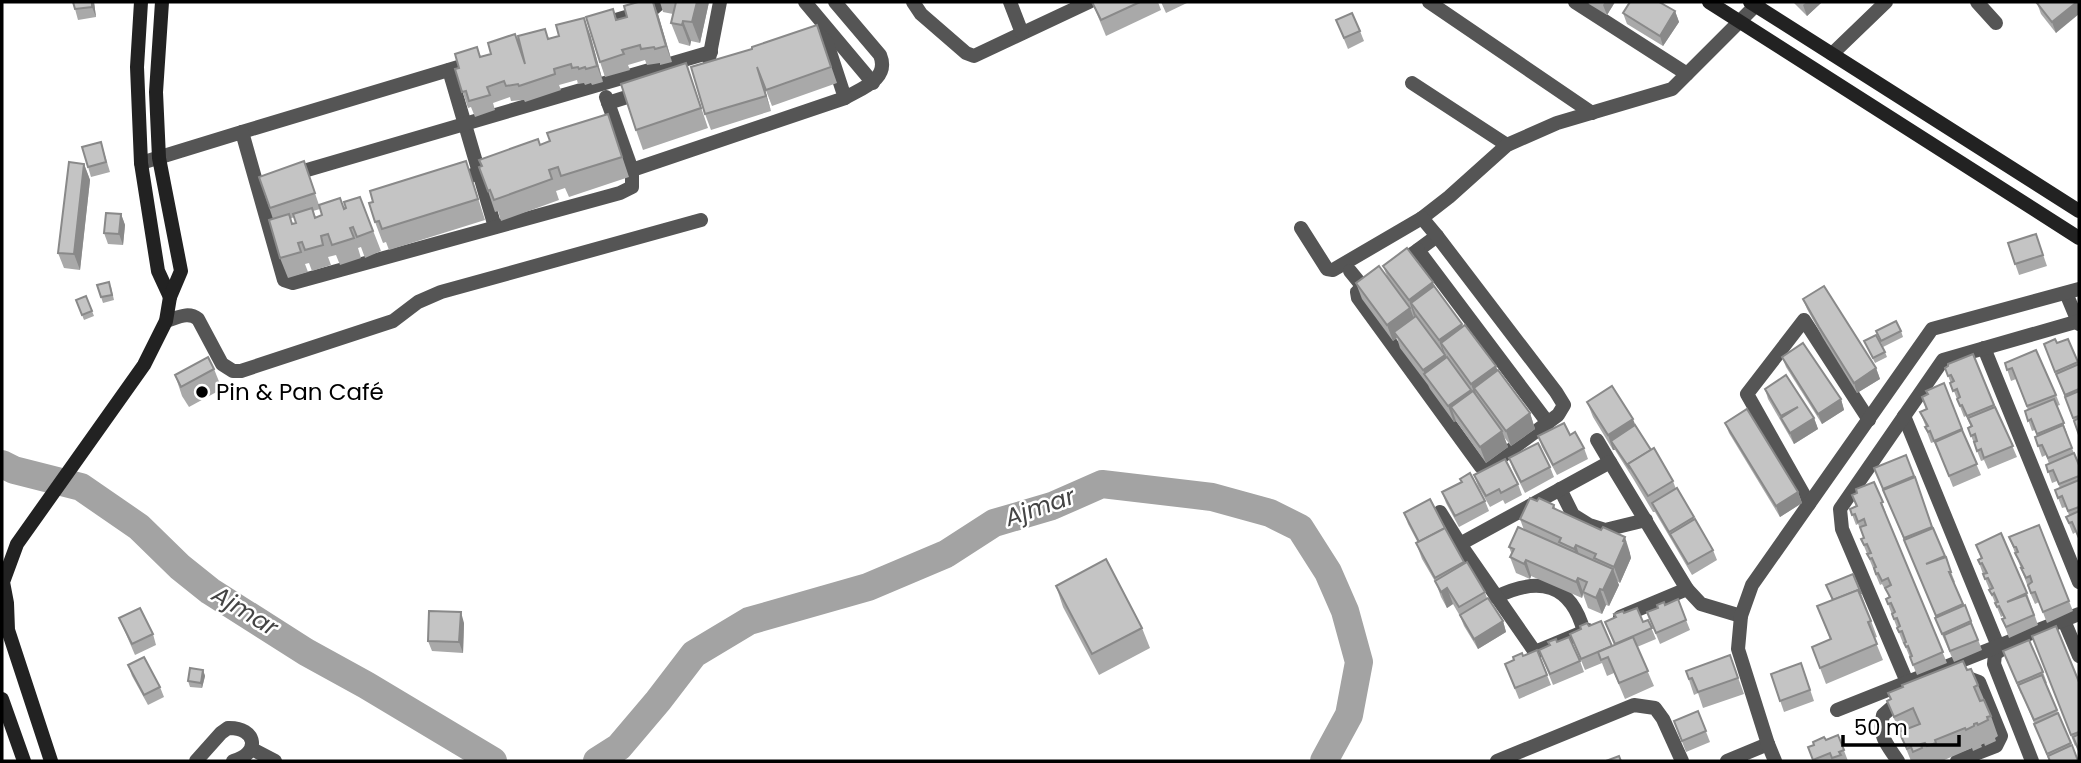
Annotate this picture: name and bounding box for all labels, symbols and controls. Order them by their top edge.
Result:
place label: Pin & Pan Café [216,376,384,408]
marker: Pin & Pan Café [194,384,210,400]
water label: Ajmar [999,479,1080,534]
water label: Ajmar [205,577,285,644]
scale bar [1843,704,1958,748]
text: 50 m [1854,713,1908,742]

